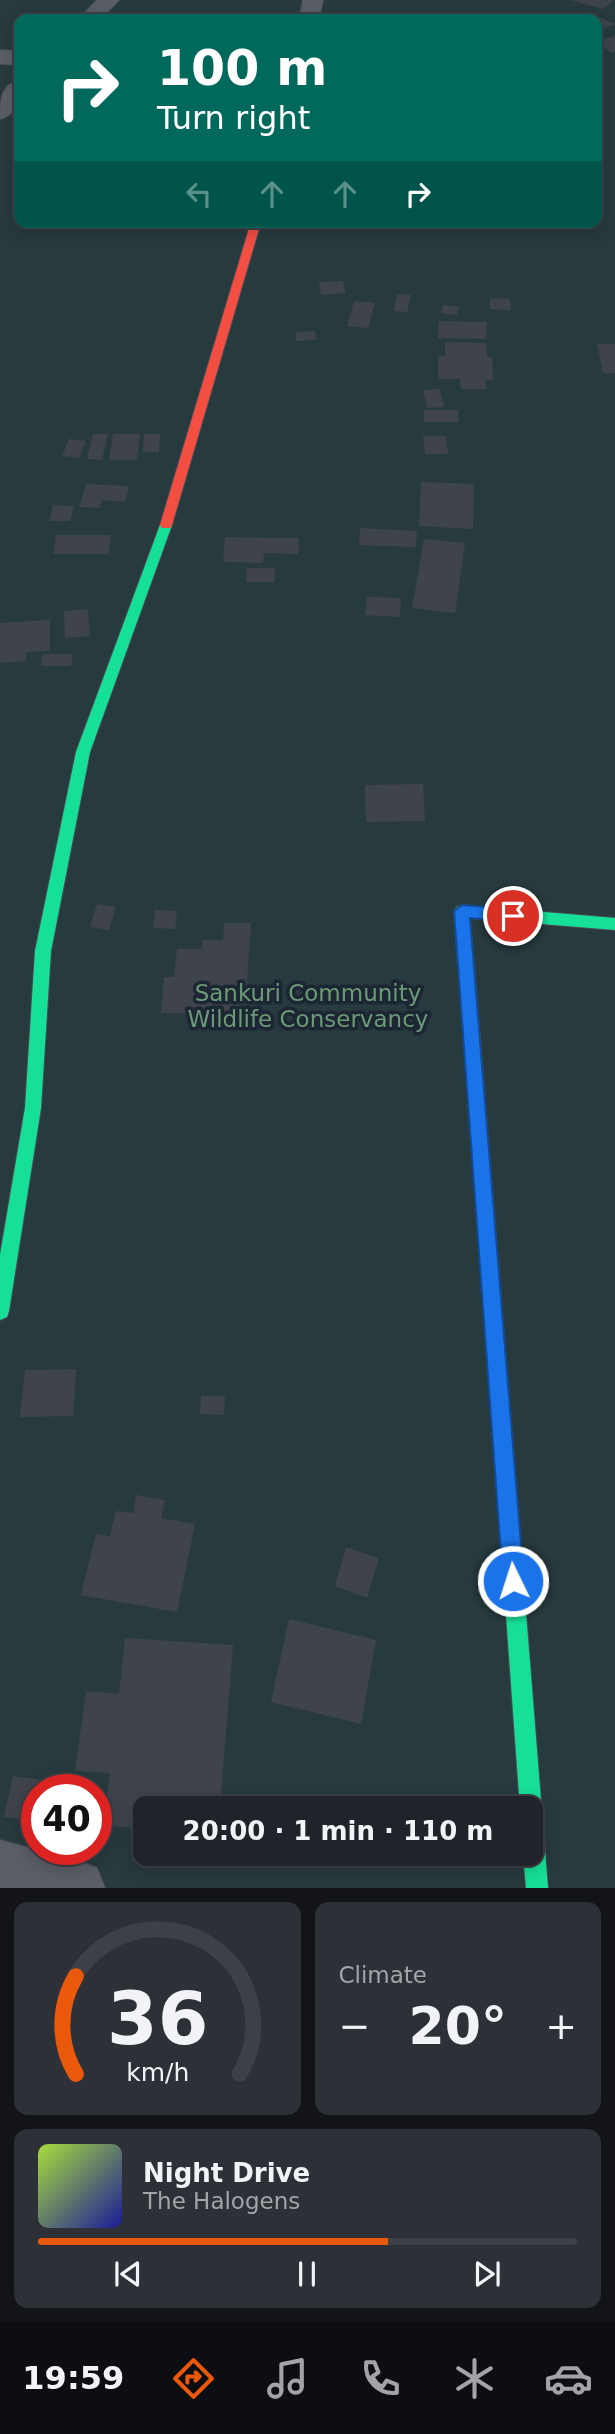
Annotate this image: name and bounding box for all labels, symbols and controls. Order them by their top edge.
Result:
text: 100 m [157,40,327,97]
icon: right [42,42,133,133]
text: Turn right [157,99,310,137]
icon: left [180,175,218,213]
icon: ahead [253,175,291,213]
icon: ahead [326,175,364,213]
icon: right [399,175,437,213]
pin [483,886,543,946]
icon: arrive [494,897,532,935]
park label: Sankuri Community Wildlife Conservancy [188,980,428,1032]
position arrow [476,1544,550,1618]
speed limit sign: 40 [21,1774,112,1865]
text: 20:00 · 1 min · 110 m [183,1816,493,1846]
text: Climate [339,1962,427,1988]
text: 36 [107,1977,208,2062]
text: 20° [409,1996,507,2056]
text: − [339,2004,370,2048]
text: + [545,2004,577,2048]
text: km/h [126,2058,189,2087]
text: Night Drive [143,2158,310,2188]
text: The Halogens [143,2188,300,2214]
icon: previous [109,2255,147,2293]
icon: pause [288,2255,326,2293]
icon: next [468,2255,506,2293]
icon: directions [169,2354,218,2403]
icon: music [263,2354,312,2403]
icon: phone [356,2354,405,2403]
icon: climate [450,2354,499,2403]
icon: car [544,2354,593,2403]
text: 19:59 [22,2359,124,2397]

